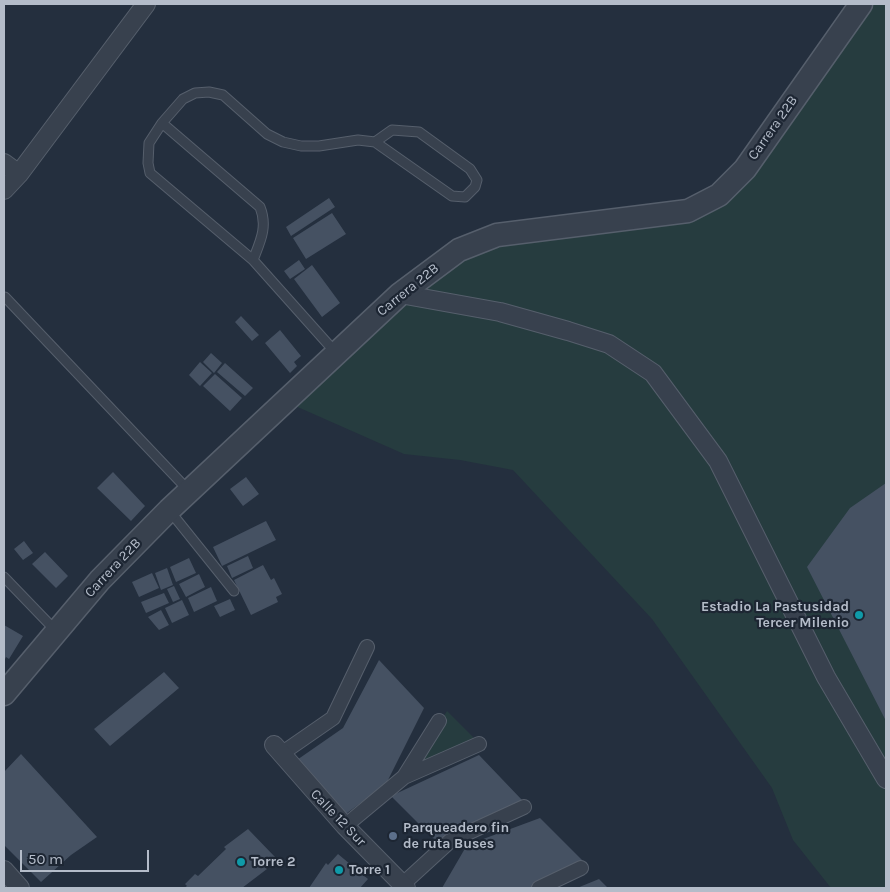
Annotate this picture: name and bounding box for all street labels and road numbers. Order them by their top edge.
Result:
street label: Carrera 22B [745,93,801,163]
street label: Carrera 22B [374,260,442,320]
street label: Carrera 22B [81,535,145,601]
street label: Calle 12 Sur [307,786,369,850]

